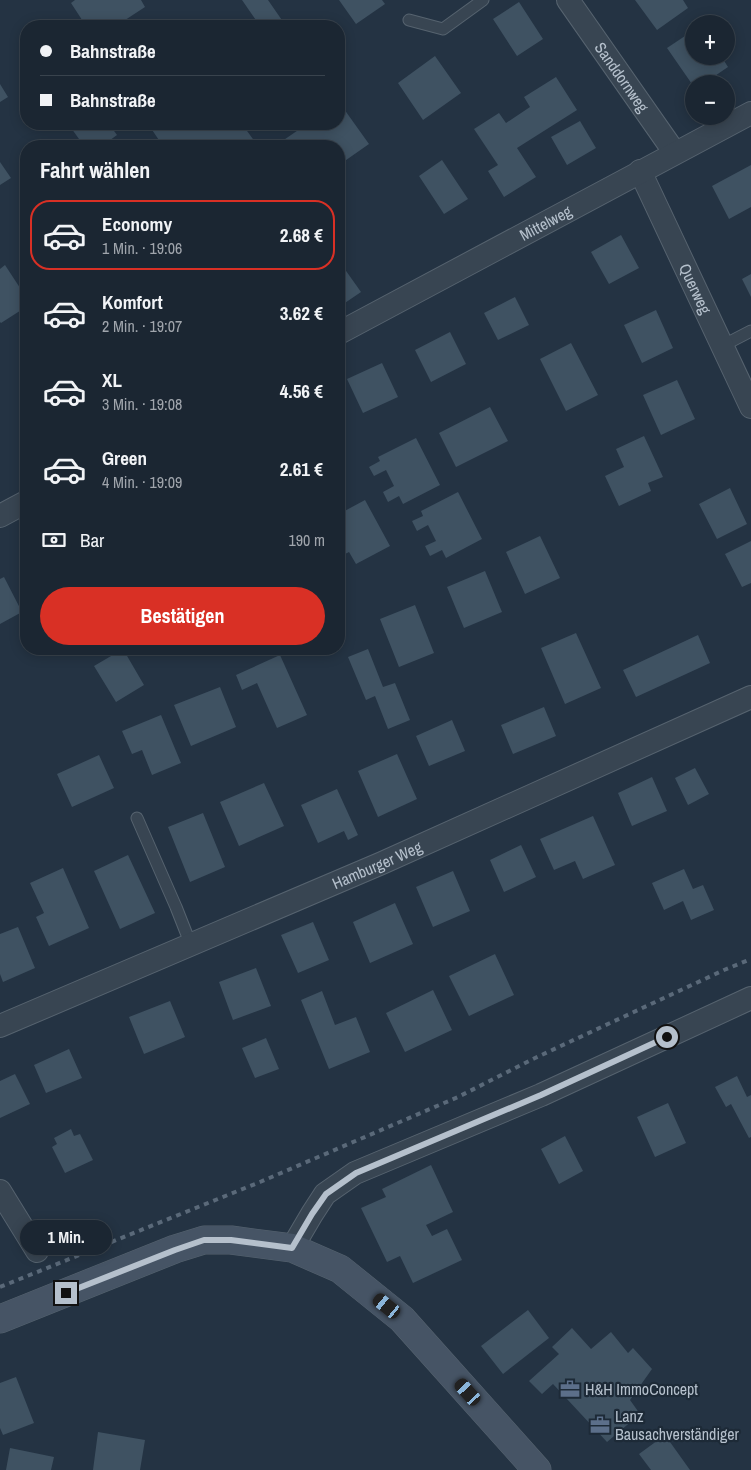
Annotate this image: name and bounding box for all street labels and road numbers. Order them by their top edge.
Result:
street label: Sanddornweg [590,38,654,117]
street label: Mittelweg [515,200,576,246]
street label: Querweg [674,260,717,318]
street label: Hamburger Weg [329,835,426,894]

